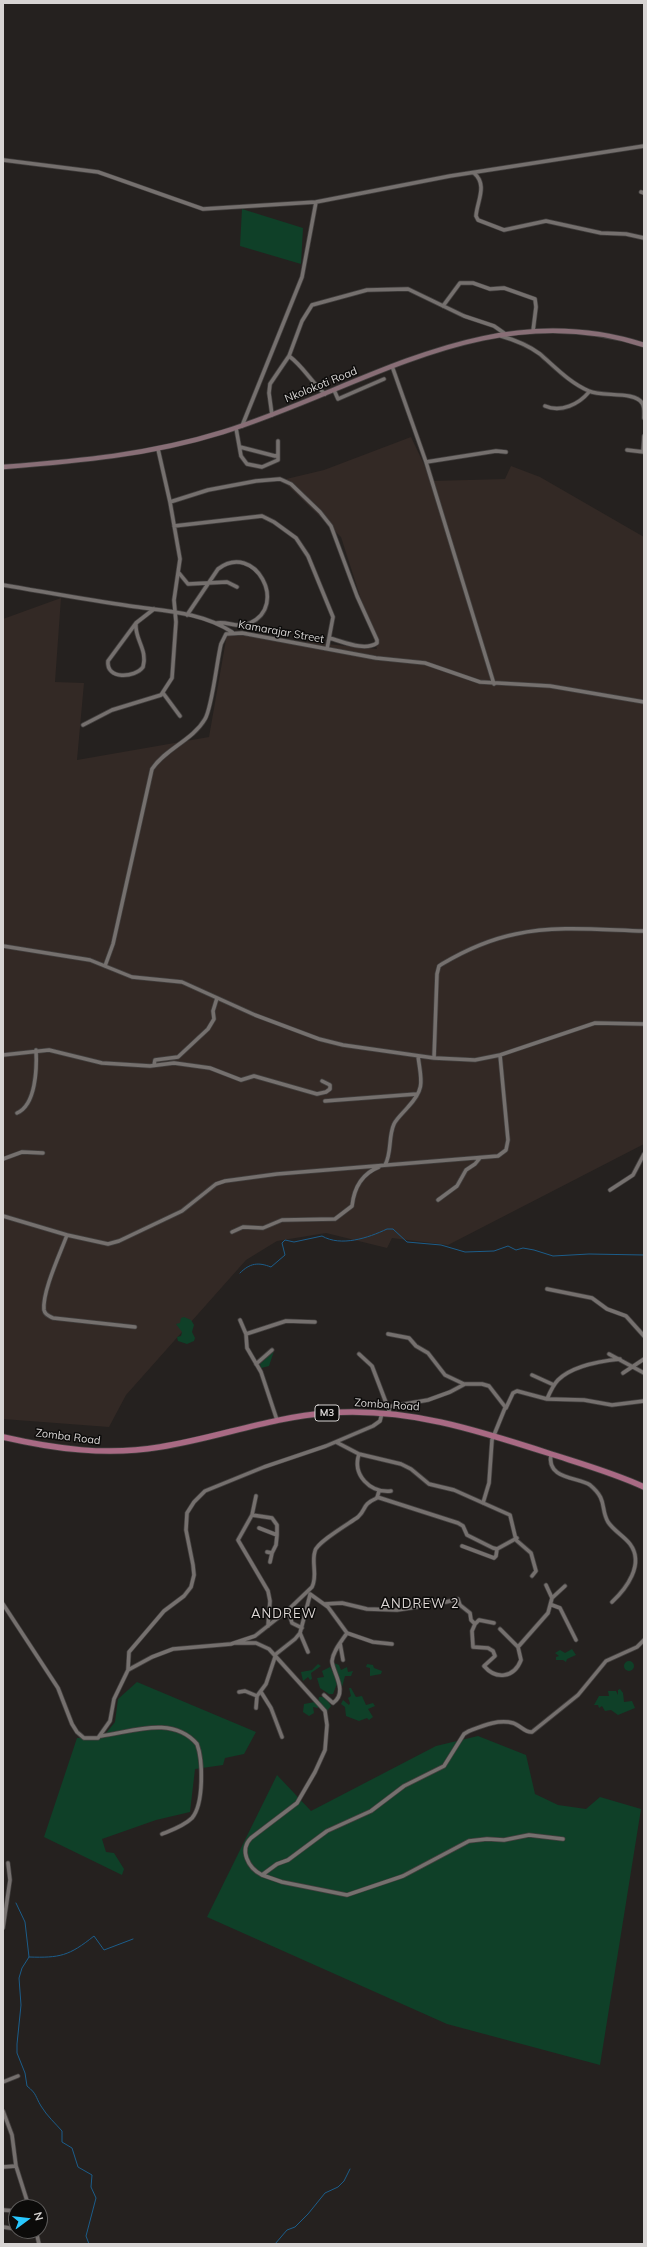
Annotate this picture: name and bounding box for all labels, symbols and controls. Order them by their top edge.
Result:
street label: Nkolokoti Road [283,364,359,406]
street label: Kamarajar Street [237,618,325,646]
street label: Zomba Road [354,1396,420,1414]
road number: M3 [315,1405,339,1421]
street label: Zomba Road [35,1426,101,1448]
district label: ANDREW 2 [380,1596,460,1612]
district label: ANDREW [251,1606,317,1622]
north arrow [8,2199,48,2239]
text: N [31,2210,46,2222]

